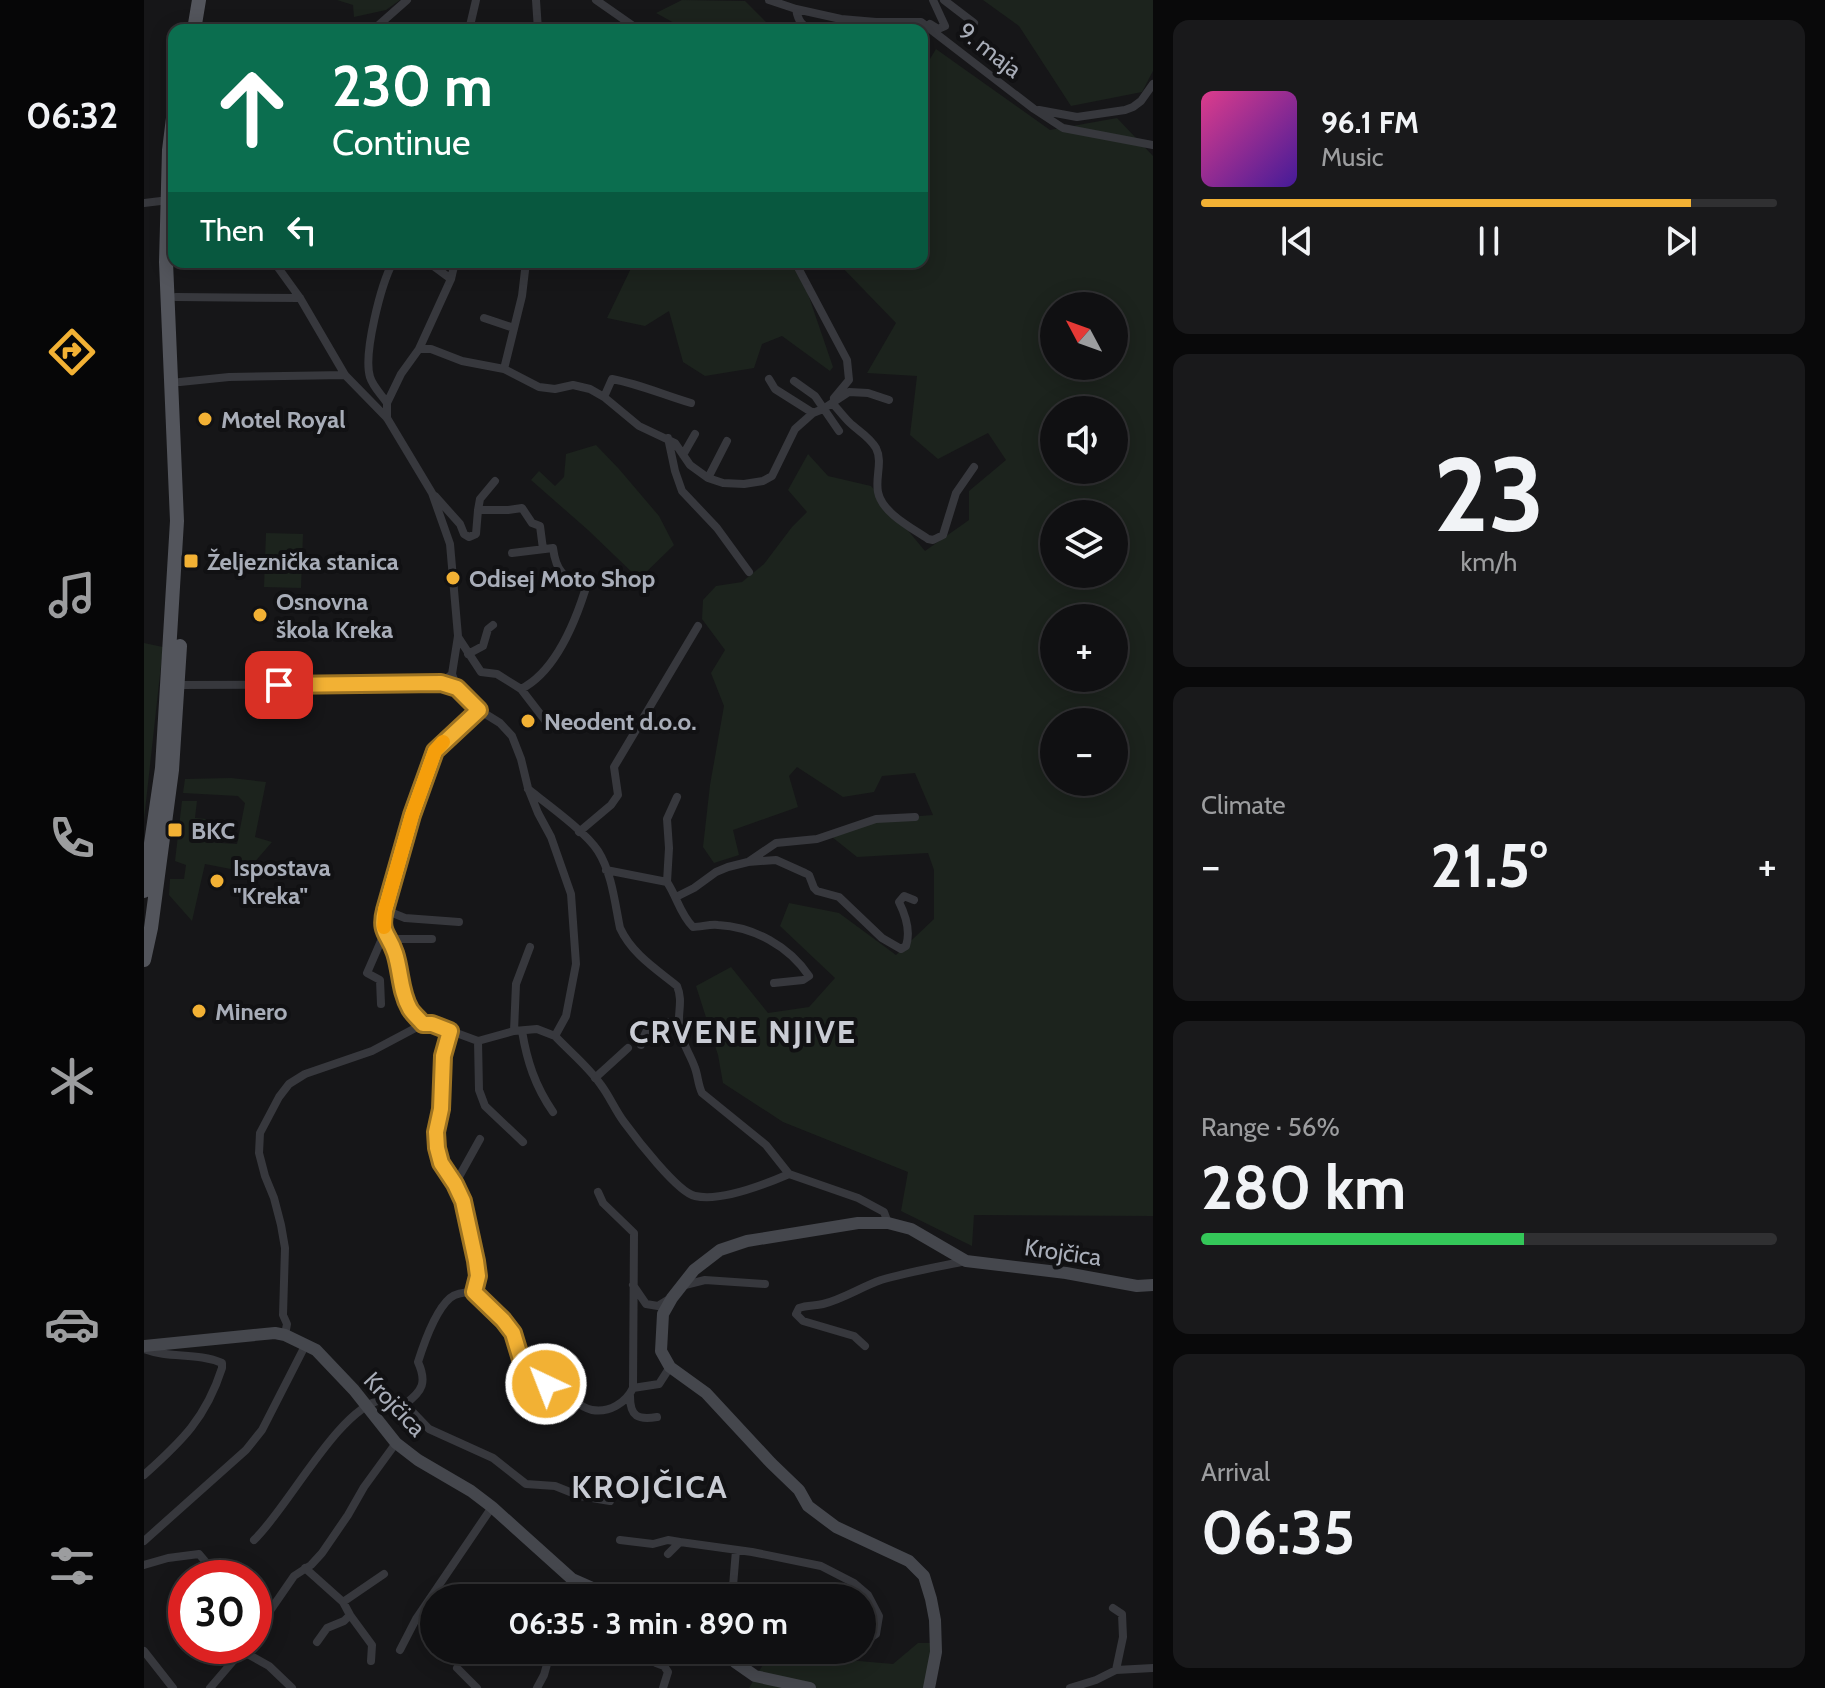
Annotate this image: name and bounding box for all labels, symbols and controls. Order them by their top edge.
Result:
street label: 9. maja [952,16,1028,84]
text: 230 m [332,52,493,120]
icon: ahead [200,56,304,160]
text: 06:32 [26,93,118,137]
text: 96.1 FM [1321,104,1419,141]
text: Continue [332,120,471,164]
text: Music [1321,141,1384,173]
icon: left [280,208,324,252]
text: Then [200,212,264,249]
icon: previous [1275,219,1319,263]
icon: pause [1467,219,1511,263]
icon: next [1659,219,1703,263]
north arrow [1040,292,1128,380]
map controls [1040,292,1128,796]
icon: directions [44,324,100,380]
button: sound [1040,396,1128,484]
place label: Motel Royal [221,405,346,434]
marker: Motel Royal [196,410,214,428]
text: 23 [1433,431,1545,557]
button: layers [1040,500,1128,588]
text: km/h [1461,546,1517,578]
place label: Željeznička stanica [207,547,399,576]
marker: Željeznička stanica [182,552,200,570]
place label: Odisej Moto Shop [469,564,655,593]
icon: music [44,567,100,623]
marker: Odisej Moto Shop [444,569,462,587]
place label: Osnovna škola Kreka [276,587,393,644]
button: + [1040,604,1128,692]
marker: Osnovna škola Kreka [251,606,269,624]
pin [245,651,313,719]
icon: arrive [257,663,301,707]
place label: Neodent d.o.o. [544,707,697,736]
button: − [1040,708,1128,796]
marker: Neodent d.o.o. [519,712,537,730]
text: Climate [1201,789,1286,821]
icon: phone [44,810,100,866]
place label: BKC [191,816,235,845]
marker: BKC [166,821,184,839]
text: 21.5° [1431,829,1547,902]
text: − [1201,839,1220,892]
text: + [1758,839,1777,892]
place label: Ispostava "Kreka" [233,853,331,910]
marker: Ispostava "Kreka" [208,872,226,890]
place label: Minero [215,997,288,1026]
marker: Minero [190,1002,208,1020]
district label: CRVENE NJIVE [629,1012,857,1051]
icon: climate [44,1053,100,1109]
text: Range · 56% [1201,1111,1340,1143]
text: 280 km [1201,1151,1406,1224]
street label: Krojčica [1023,1232,1104,1272]
icon: car [44,1296,100,1352]
position arrow [504,1342,588,1426]
street label: Krojčica [358,1366,432,1443]
text: Arrival [1201,1456,1270,1488]
district label: KROJČICA [571,1467,729,1506]
text: 06:35 [1201,1496,1355,1569]
icon: filters [44,1538,100,1594]
speed limit sign: 30 [168,1560,272,1664]
text: 06:35 · 3 min · 890 m [508,1605,788,1642]

